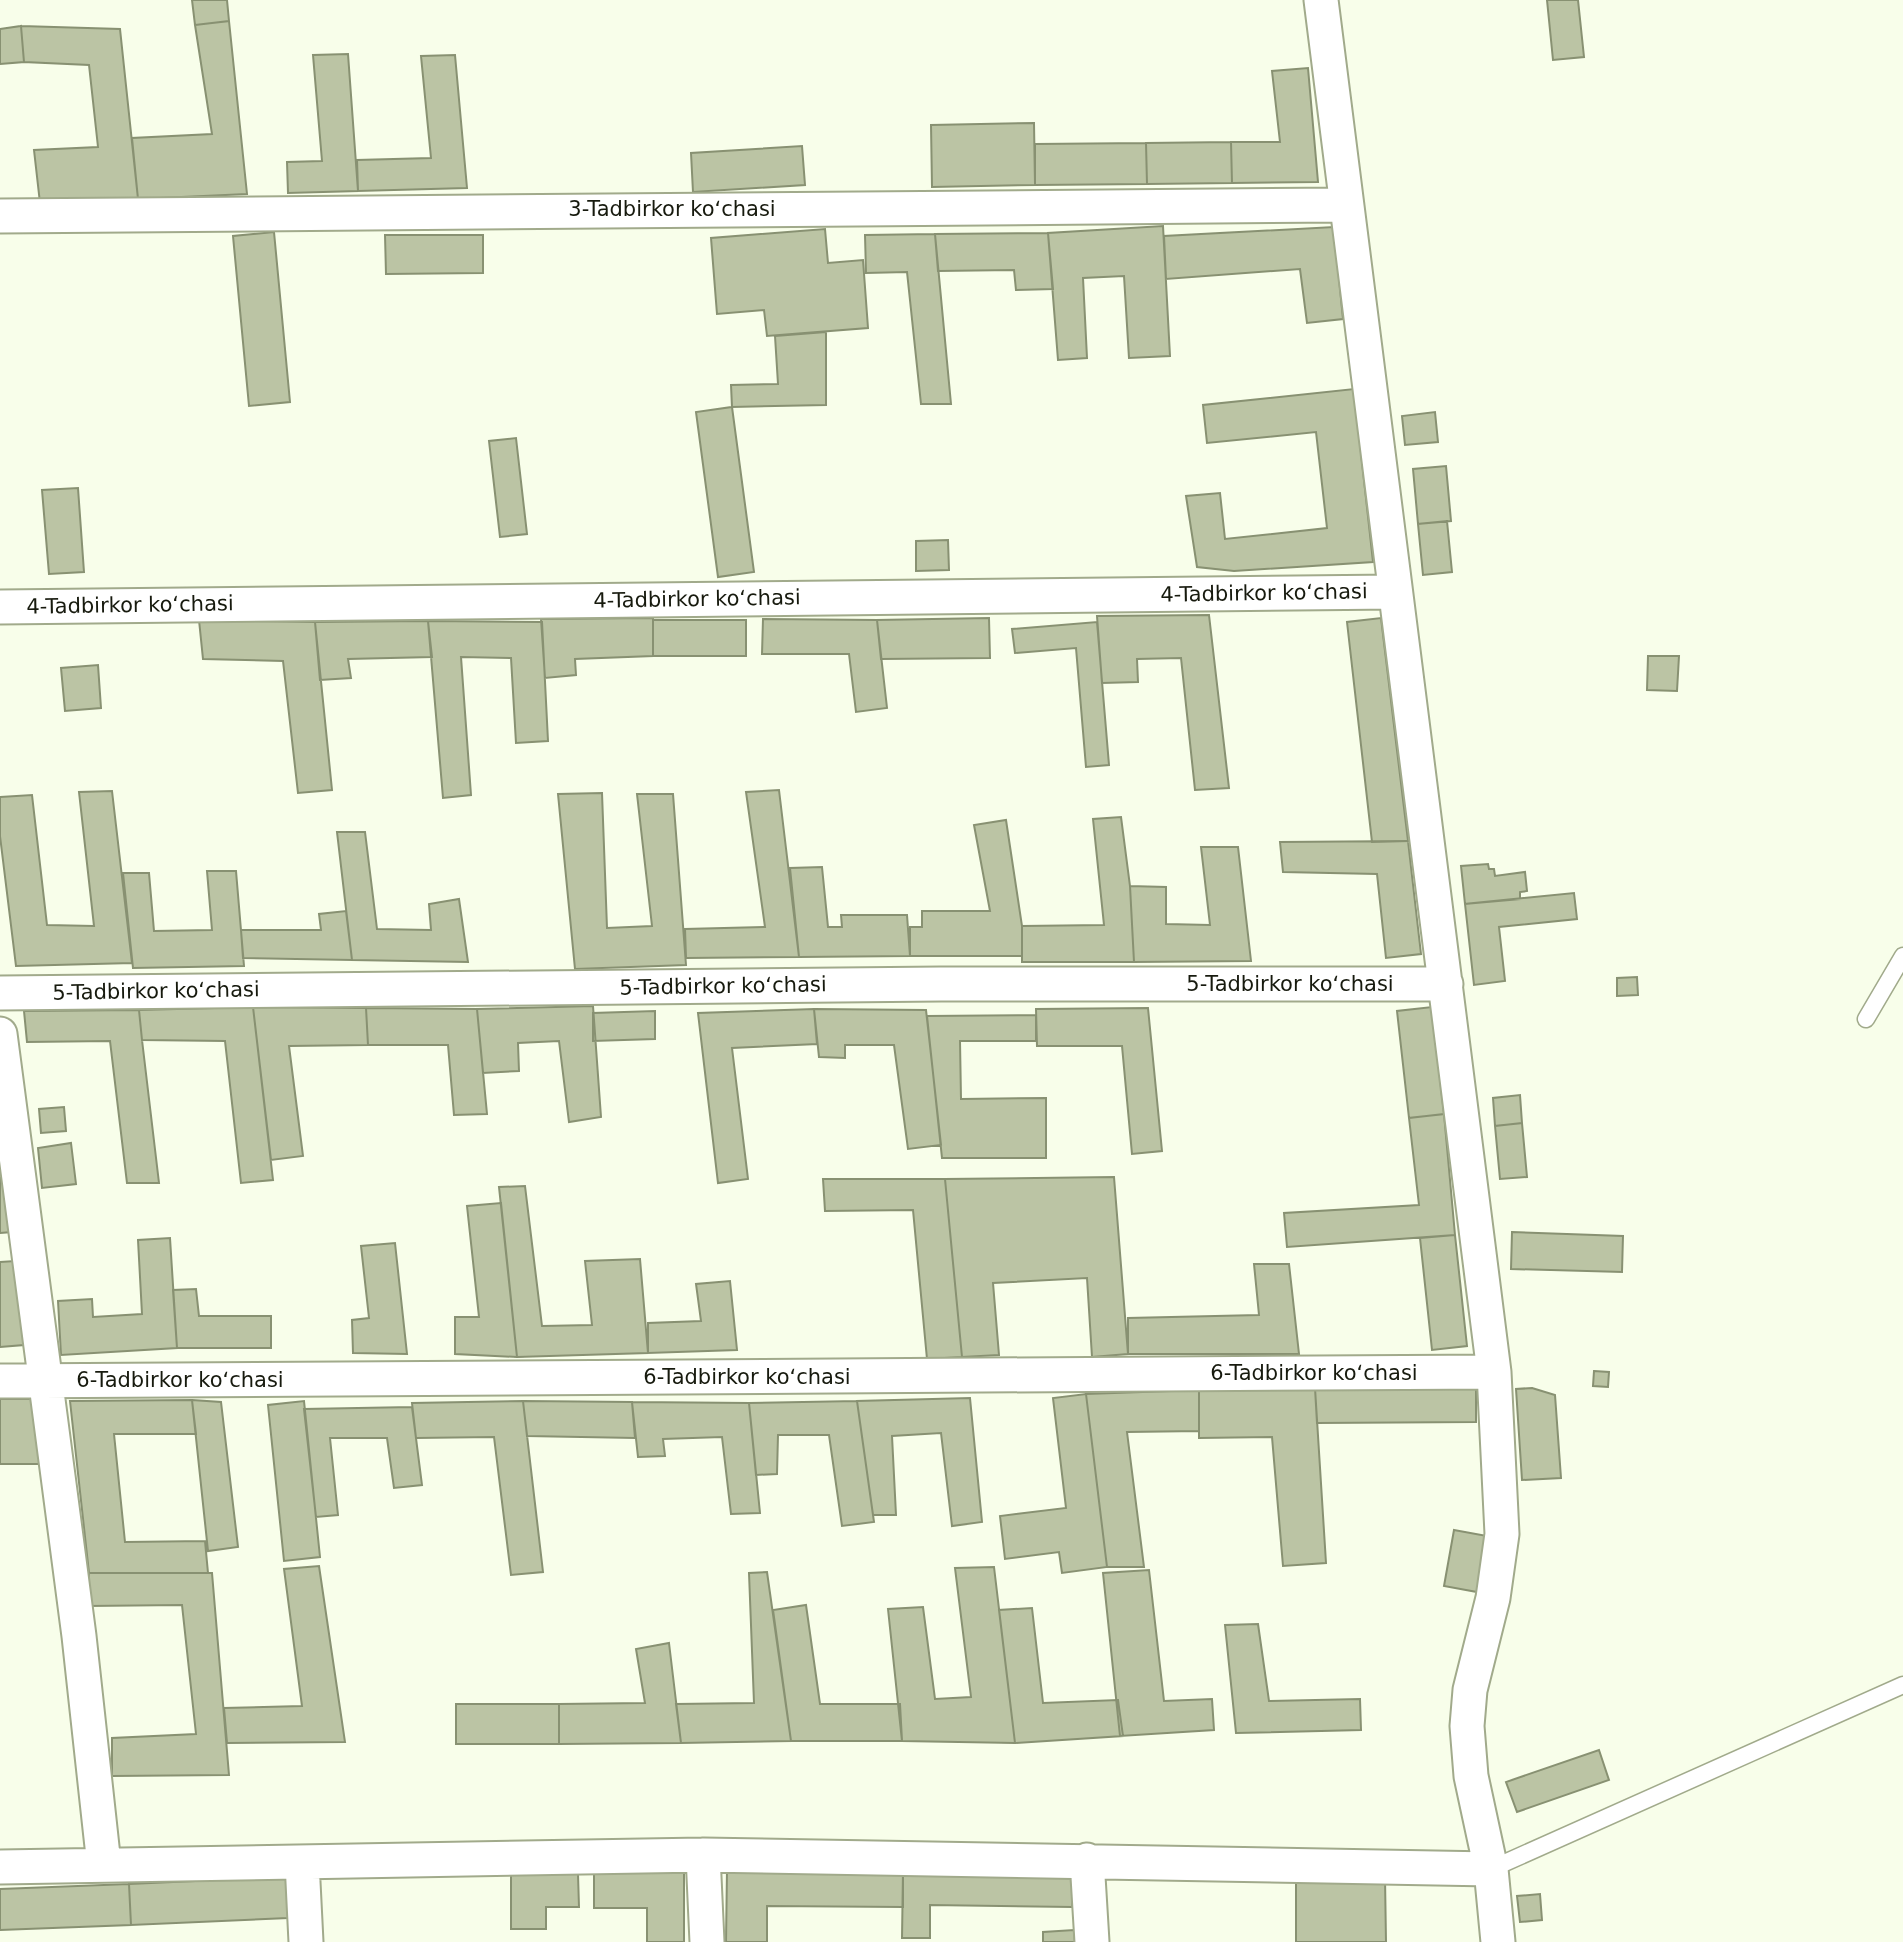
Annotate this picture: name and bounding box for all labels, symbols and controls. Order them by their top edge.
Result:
street label: 3-Tadbirkor koʻchasi [568,197,776,221]
street label: 4-Tadbirkor koʻchasi [1160,579,1368,607]
street label: 4-Tadbirkor koʻchasi [593,585,801,613]
street label: 4-Tadbirkor koʻchasi [26,591,234,619]
street label: 5-Tadbirkor koʻchasi [619,972,827,1000]
street label: 5-Tadbirkor koʻchasi [1186,972,1394,996]
street label: 5-Tadbirkor koʻchasi [52,977,260,1005]
street label: 6-Tadbirkor koʻchasi [1210,1361,1418,1385]
street label: 6-Tadbirkor koʻchasi [643,1365,851,1389]
street label: 6-Tadbirkor koʻchasi [76,1368,284,1392]

